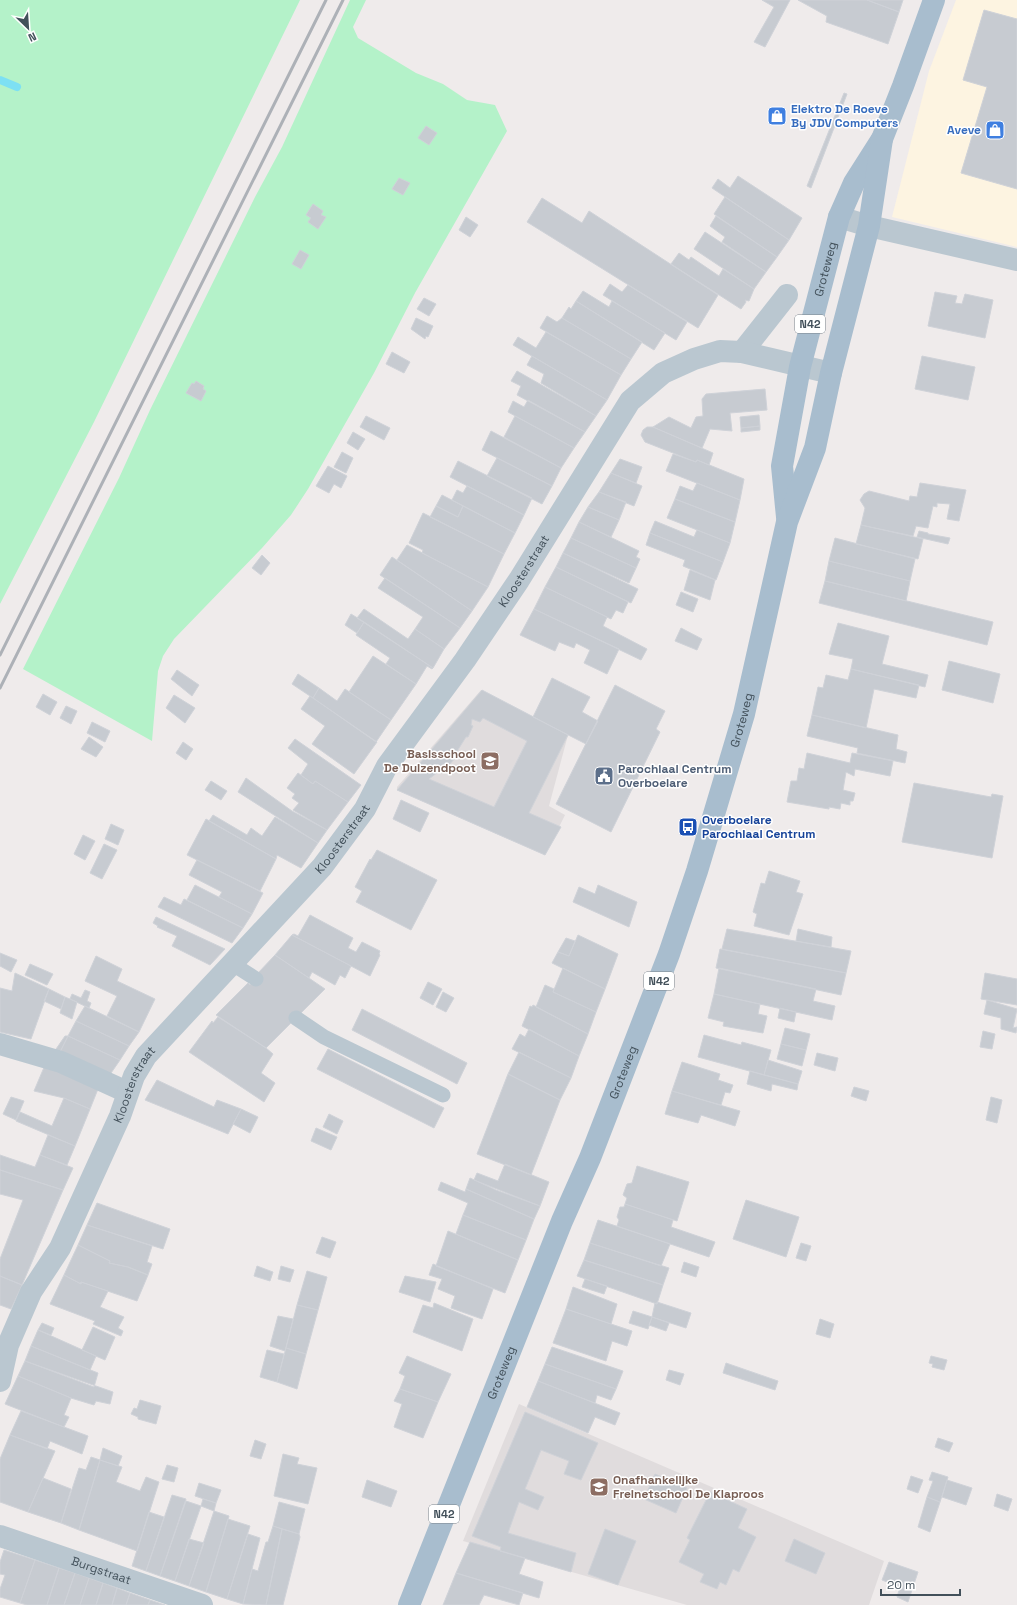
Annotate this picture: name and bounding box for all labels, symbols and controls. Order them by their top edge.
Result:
north arrow [8,8,48,48]
text: N [26,29,39,45]
place label: Elektro De Roeve By JDV Computers [791,101,898,131]
shop icon: Elektro De Roeve By JDV Computers [766,105,788,127]
shop icon: Aveve [984,119,1006,141]
place label: Aveve [947,122,981,138]
street label: Groteweg [811,240,840,298]
road number: N42 [795,315,825,333]
street label: Kloosterstraat [495,532,553,611]
street label: Groteweg [726,691,757,749]
place label: Basisschool De Duizendpoot [384,746,476,776]
school or university icon: Basisschool De Duizendpoot [479,750,501,772]
place label: Parochiaal Centrum Overboelare [618,761,731,791]
public building icon: Parochiaal Centrum Overboelare [593,765,615,787]
street label: Kloosterstraat [311,802,374,877]
place label: Overboelare Parochiaal Centrum [702,812,815,842]
bus stop icon: Overboelare Parochiaal Centrum [677,816,699,838]
road number: N42 [644,972,674,990]
street label: Kloosterstraat [110,1043,159,1126]
street label: Groteweg [606,1043,641,1102]
street label: Groteweg [484,1344,519,1402]
place label: Onafhankelijke Freinetschool De Klaproos [613,1472,764,1502]
school or university icon: Onafhankelijke Freinetschool De Klaproos [588,1476,610,1498]
road number: N42 [429,1505,459,1523]
street label: Burgstraat [69,1553,133,1588]
scale bar [881,1571,960,1597]
text: 20 m [887,1577,915,1593]

